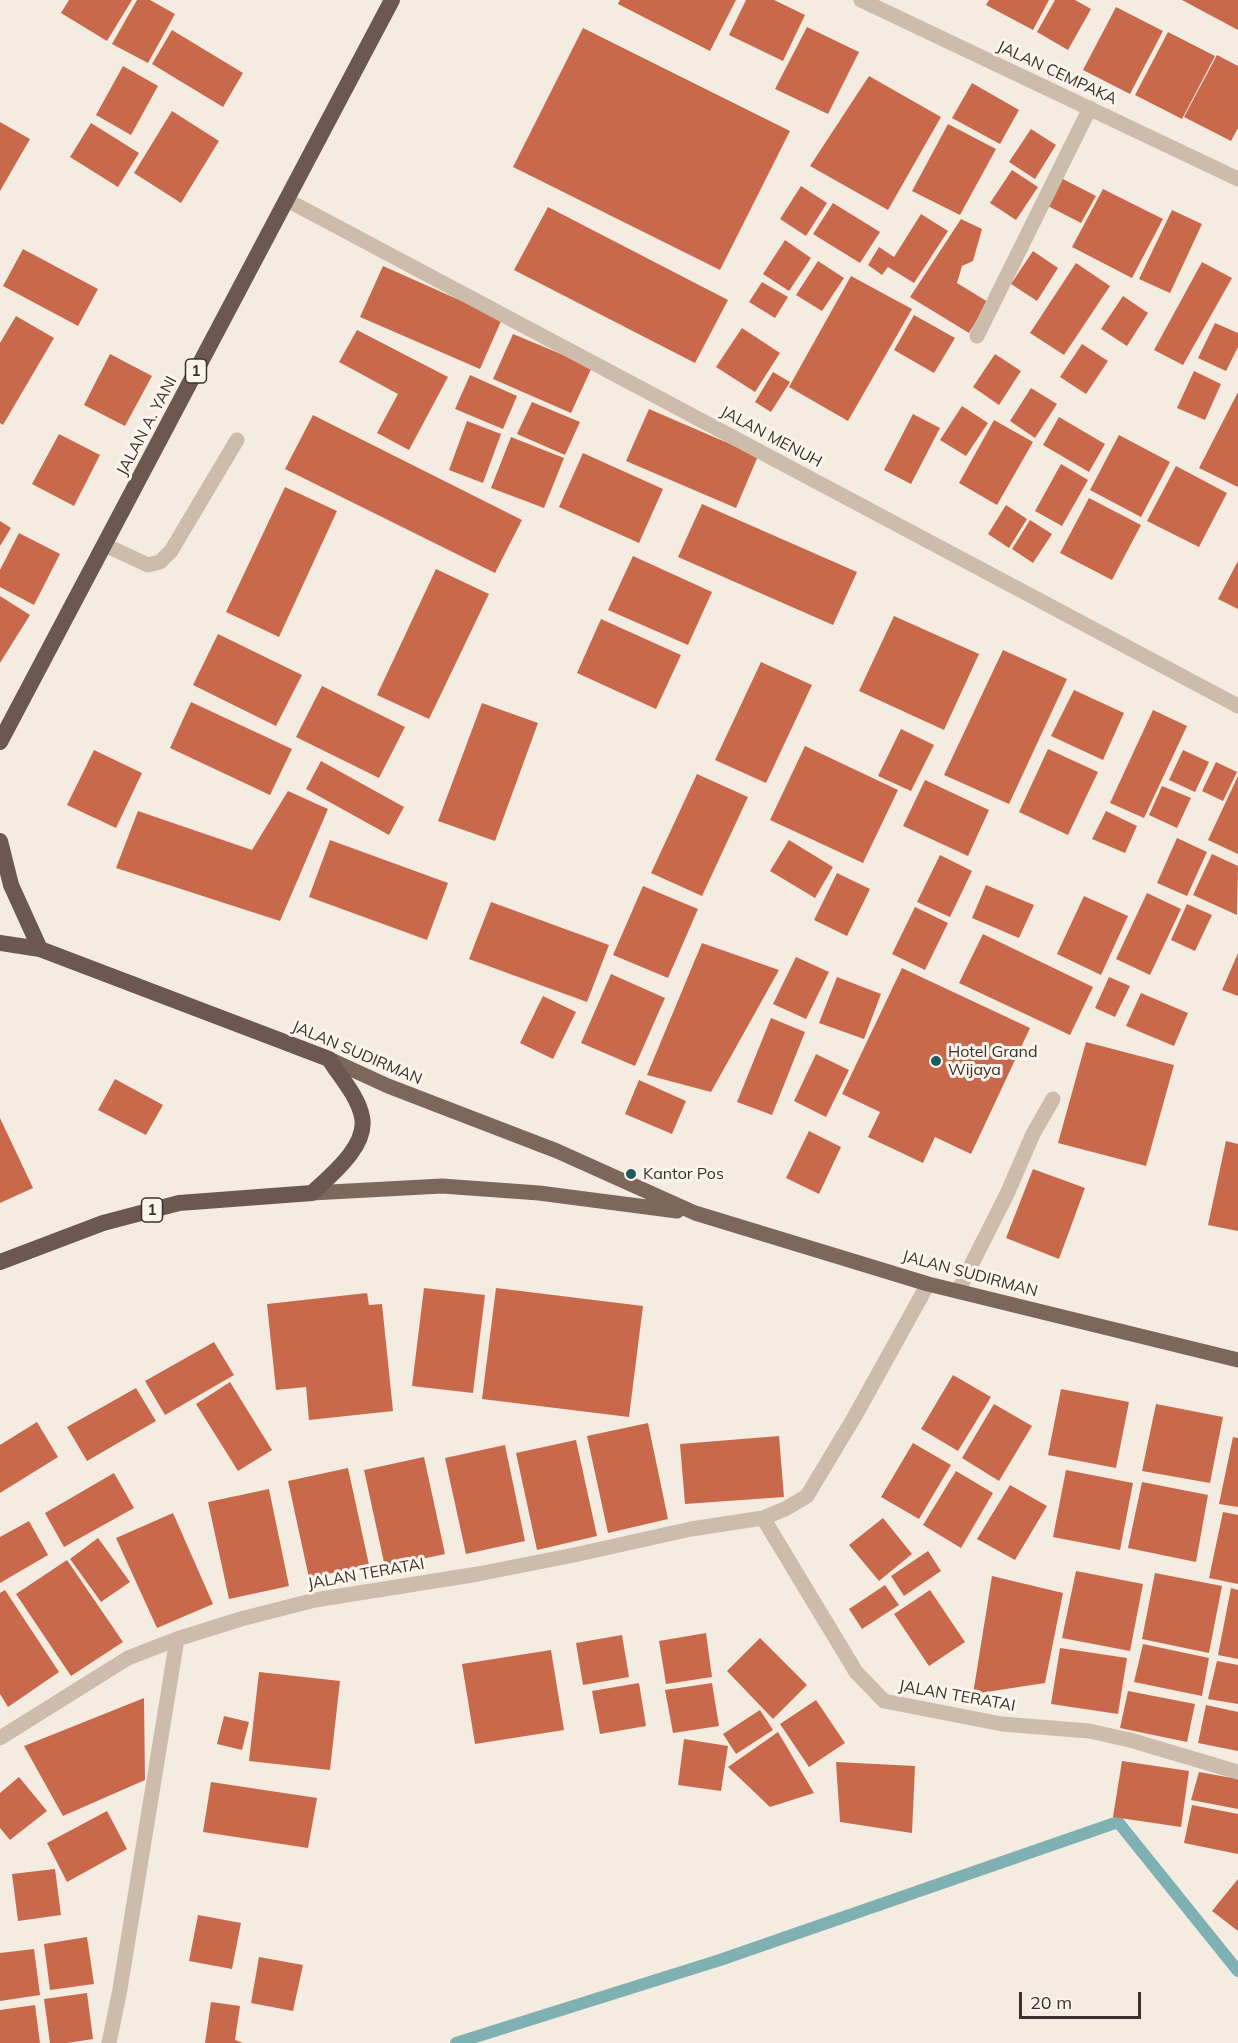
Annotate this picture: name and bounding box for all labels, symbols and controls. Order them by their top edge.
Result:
street label: JALAN CEMPAKA [994,37,1120,109]
road number: 1 [186,359,206,383]
street label: JALAN A. YANI [113,373,181,479]
street label: JALAN MENUH [717,402,825,472]
street label: JALAN SUDIRMAN [289,1017,425,1089]
place label: Hotel Grand Wijaya [948,1042,1038,1080]
marker: Hotel Grand Wijaya [929,1054,943,1068]
place label: Kantor Pos [643,1164,724,1184]
marker: Kantor Pos [624,1167,638,1181]
road number: 1 [142,1198,162,1222]
street label: JALAN SUDIRMAN [900,1247,1040,1301]
street label: JALAN TERATAI [306,1554,426,1594]
street label: JALAN TERATAI [897,1676,1017,1716]
scale bar [1022,1980,1144,2018]
text: 20 m [1030,1991,1072,2014]

